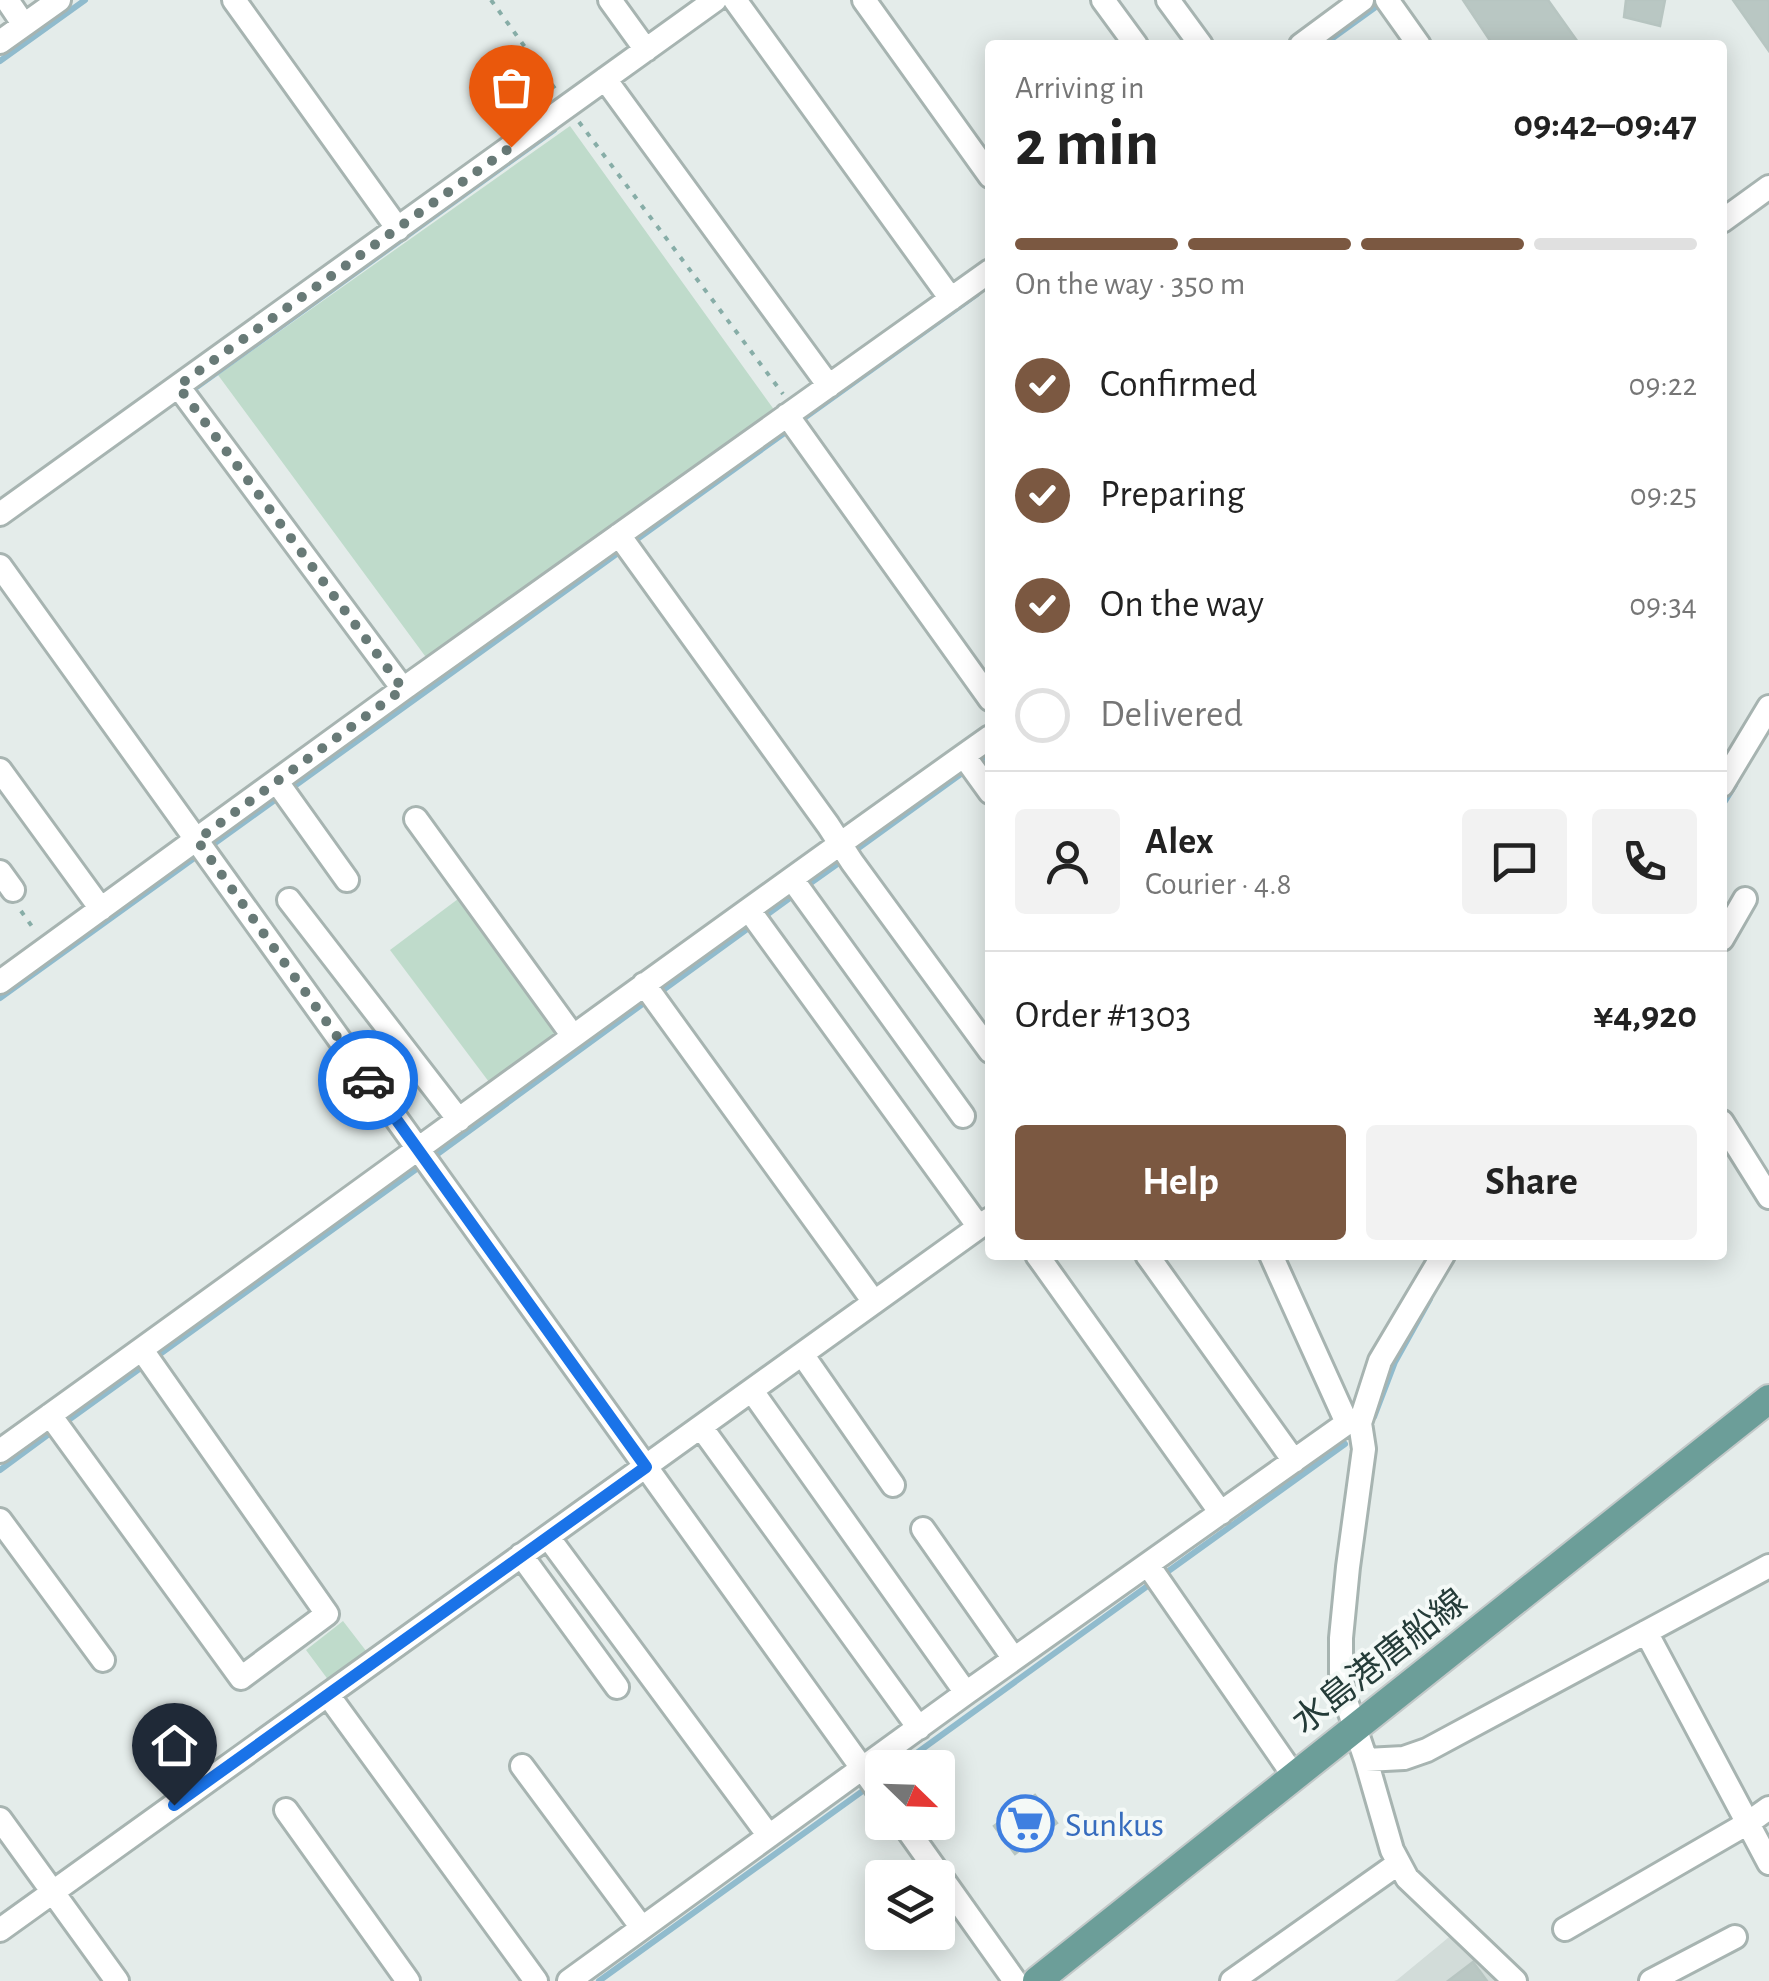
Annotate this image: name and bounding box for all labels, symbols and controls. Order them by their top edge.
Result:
pin [469,45,554,148]
icon: bag [484,60,539,115]
text: Arriving in [1015,72,1144,104]
text: 09:42–09:47 [1513,106,1697,144]
text: 2 min [1015,112,1159,177]
text: On the way · 350 m [1015,268,1245,300]
icon: check [1015,358,1070,413]
text: Confirmed [1100,366,1257,404]
text: 09:22 [1629,369,1697,401]
icon: check [1015,468,1070,523]
text: Preparing [1100,476,1245,514]
text: 09:25 [1630,479,1697,511]
icon: check [1015,578,1070,633]
text: On the way [1100,586,1264,624]
text: 09:34 [1629,589,1697,621]
text: Delivered [1100,696,1243,734]
button: person [1015,809,1120,914]
button: chat [1462,809,1567,914]
button: phone [1592,809,1697,914]
text: Alex [1145,823,1214,861]
text: Courier · 4.8 [1145,868,1292,900]
text: Order #1303 [1015,997,1191,1035]
text: ¥4,920 [1593,997,1697,1035]
courier [318,1030,418,1130]
icon: car [341,1053,396,1108]
button: Help [1015,1125,1346,1240]
button: Share [1366,1125,1697,1240]
street label: 水島港唐船線 [1285,1582,1473,1741]
pin [132,1703,217,1806]
icon: home [147,1718,202,1773]
north arrow [865,1750,955,1840]
map controls [865,1750,955,1950]
supermarket icon: Sunkus [996,1794,1056,1854]
place label: Sunkus [1065,1808,1164,1843]
button: layers [865,1860,955,1950]

